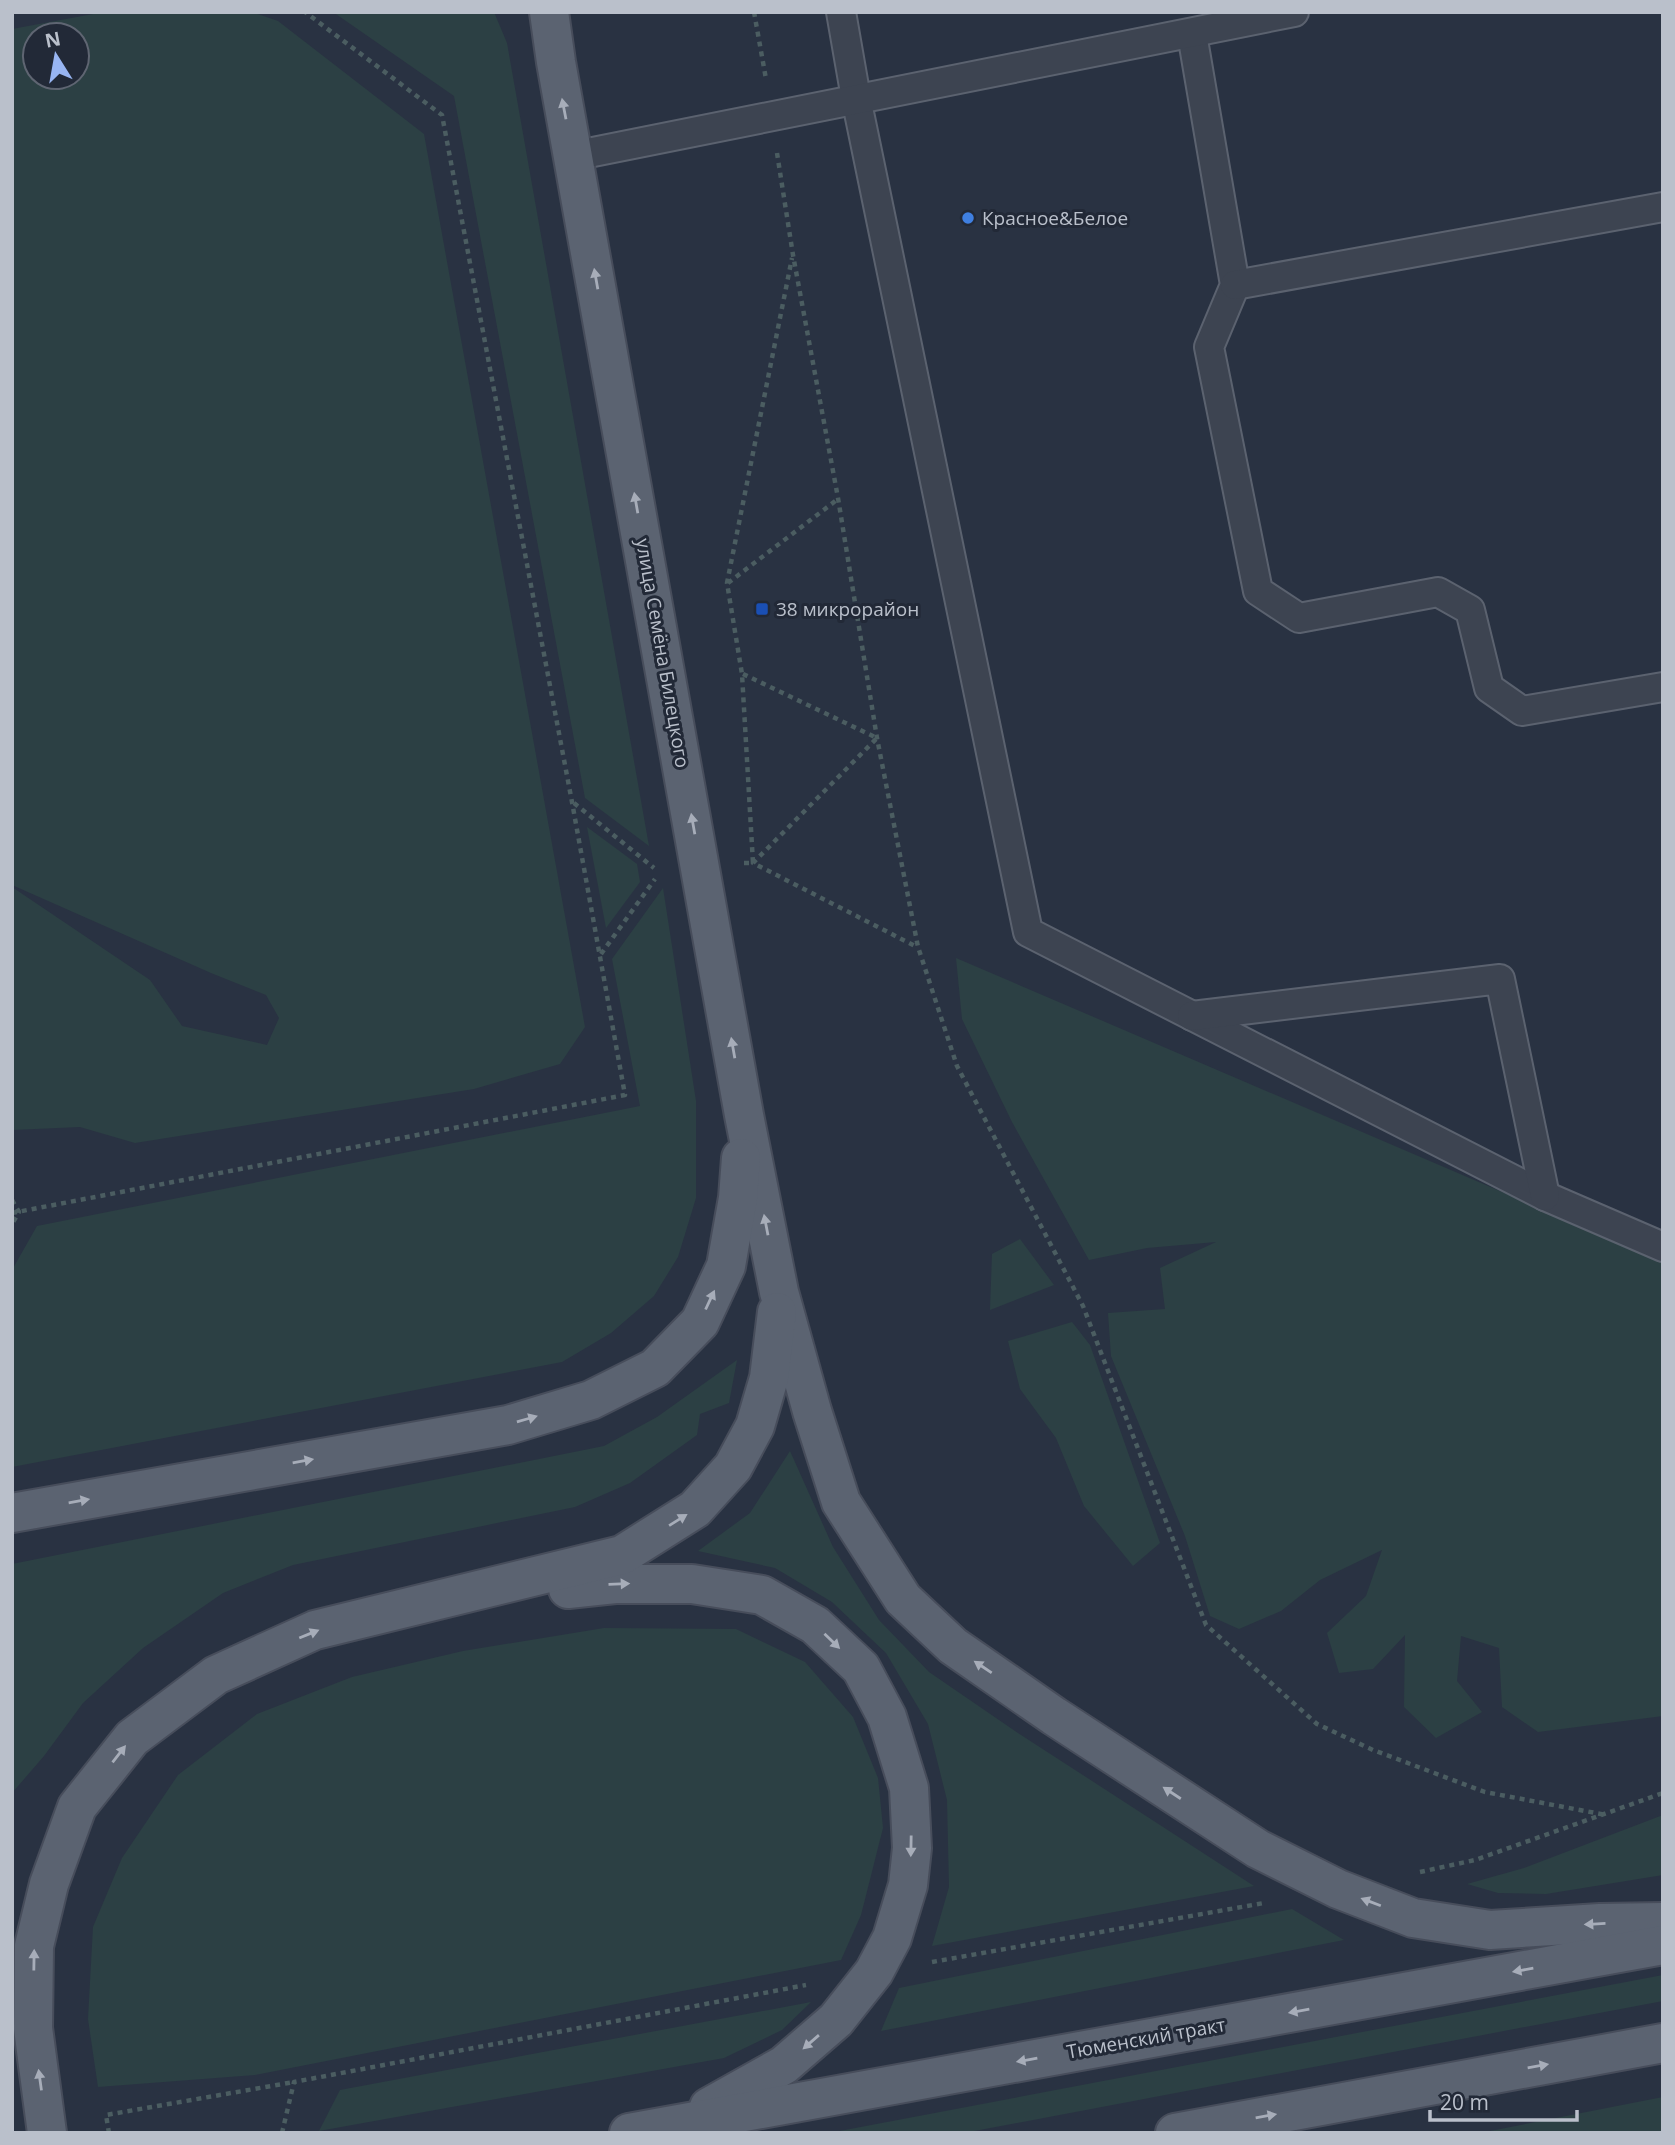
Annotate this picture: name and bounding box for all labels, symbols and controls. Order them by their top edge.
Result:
north arrow [21,21,91,91]
text: N [43,25,63,54]
one-way arrow [559,98,570,120]
place label: Красное&Белое [982,205,1128,231]
marker: Красное&Белое [960,210,976,226]
one-way arrow [590,268,601,290]
one-way arrow [630,492,641,514]
street label: улица Семёна Билецкого [630,536,696,770]
place label: 38 микрорайон [776,596,919,622]
marker: 38 микрорайон [754,601,770,617]
one-way arrow [688,813,699,835]
one-way arrow [727,1037,738,1059]
one-way arrow [761,1214,772,1236]
one-way arrow [705,1289,716,1310]
one-way arrow [517,1414,538,1424]
one-way arrow [293,1455,315,1466]
one-way arrow [69,1495,91,1506]
one-way arrow [668,1513,688,1526]
one-way arrow [609,1579,631,1590]
one-way arrow [299,1628,320,1639]
one-way arrow [823,1632,840,1648]
one-way arrow [974,1660,992,1674]
one-way arrow [111,1745,126,1762]
one-way arrow [1163,1786,1181,1800]
one-way arrow [906,1835,917,1857]
one-way arrow [1360,1896,1381,1907]
one-way arrow [1583,1918,1605,1929]
one-way arrow [28,1949,40,1971]
one-way arrow [1512,1965,1534,1976]
one-way arrow [1288,2005,1310,2016]
street label: Тюменский тракт [1065,2011,1227,2065]
one-way arrow [803,2034,820,2049]
one-way arrow [1016,2055,1038,2066]
one-way arrow [1527,2060,1549,2071]
one-way arrow [34,2069,45,2091]
scale bar [1430,2078,1577,2122]
text: 20 m [1440,2088,1489,2116]
one-way arrow [1255,2110,1277,2121]

